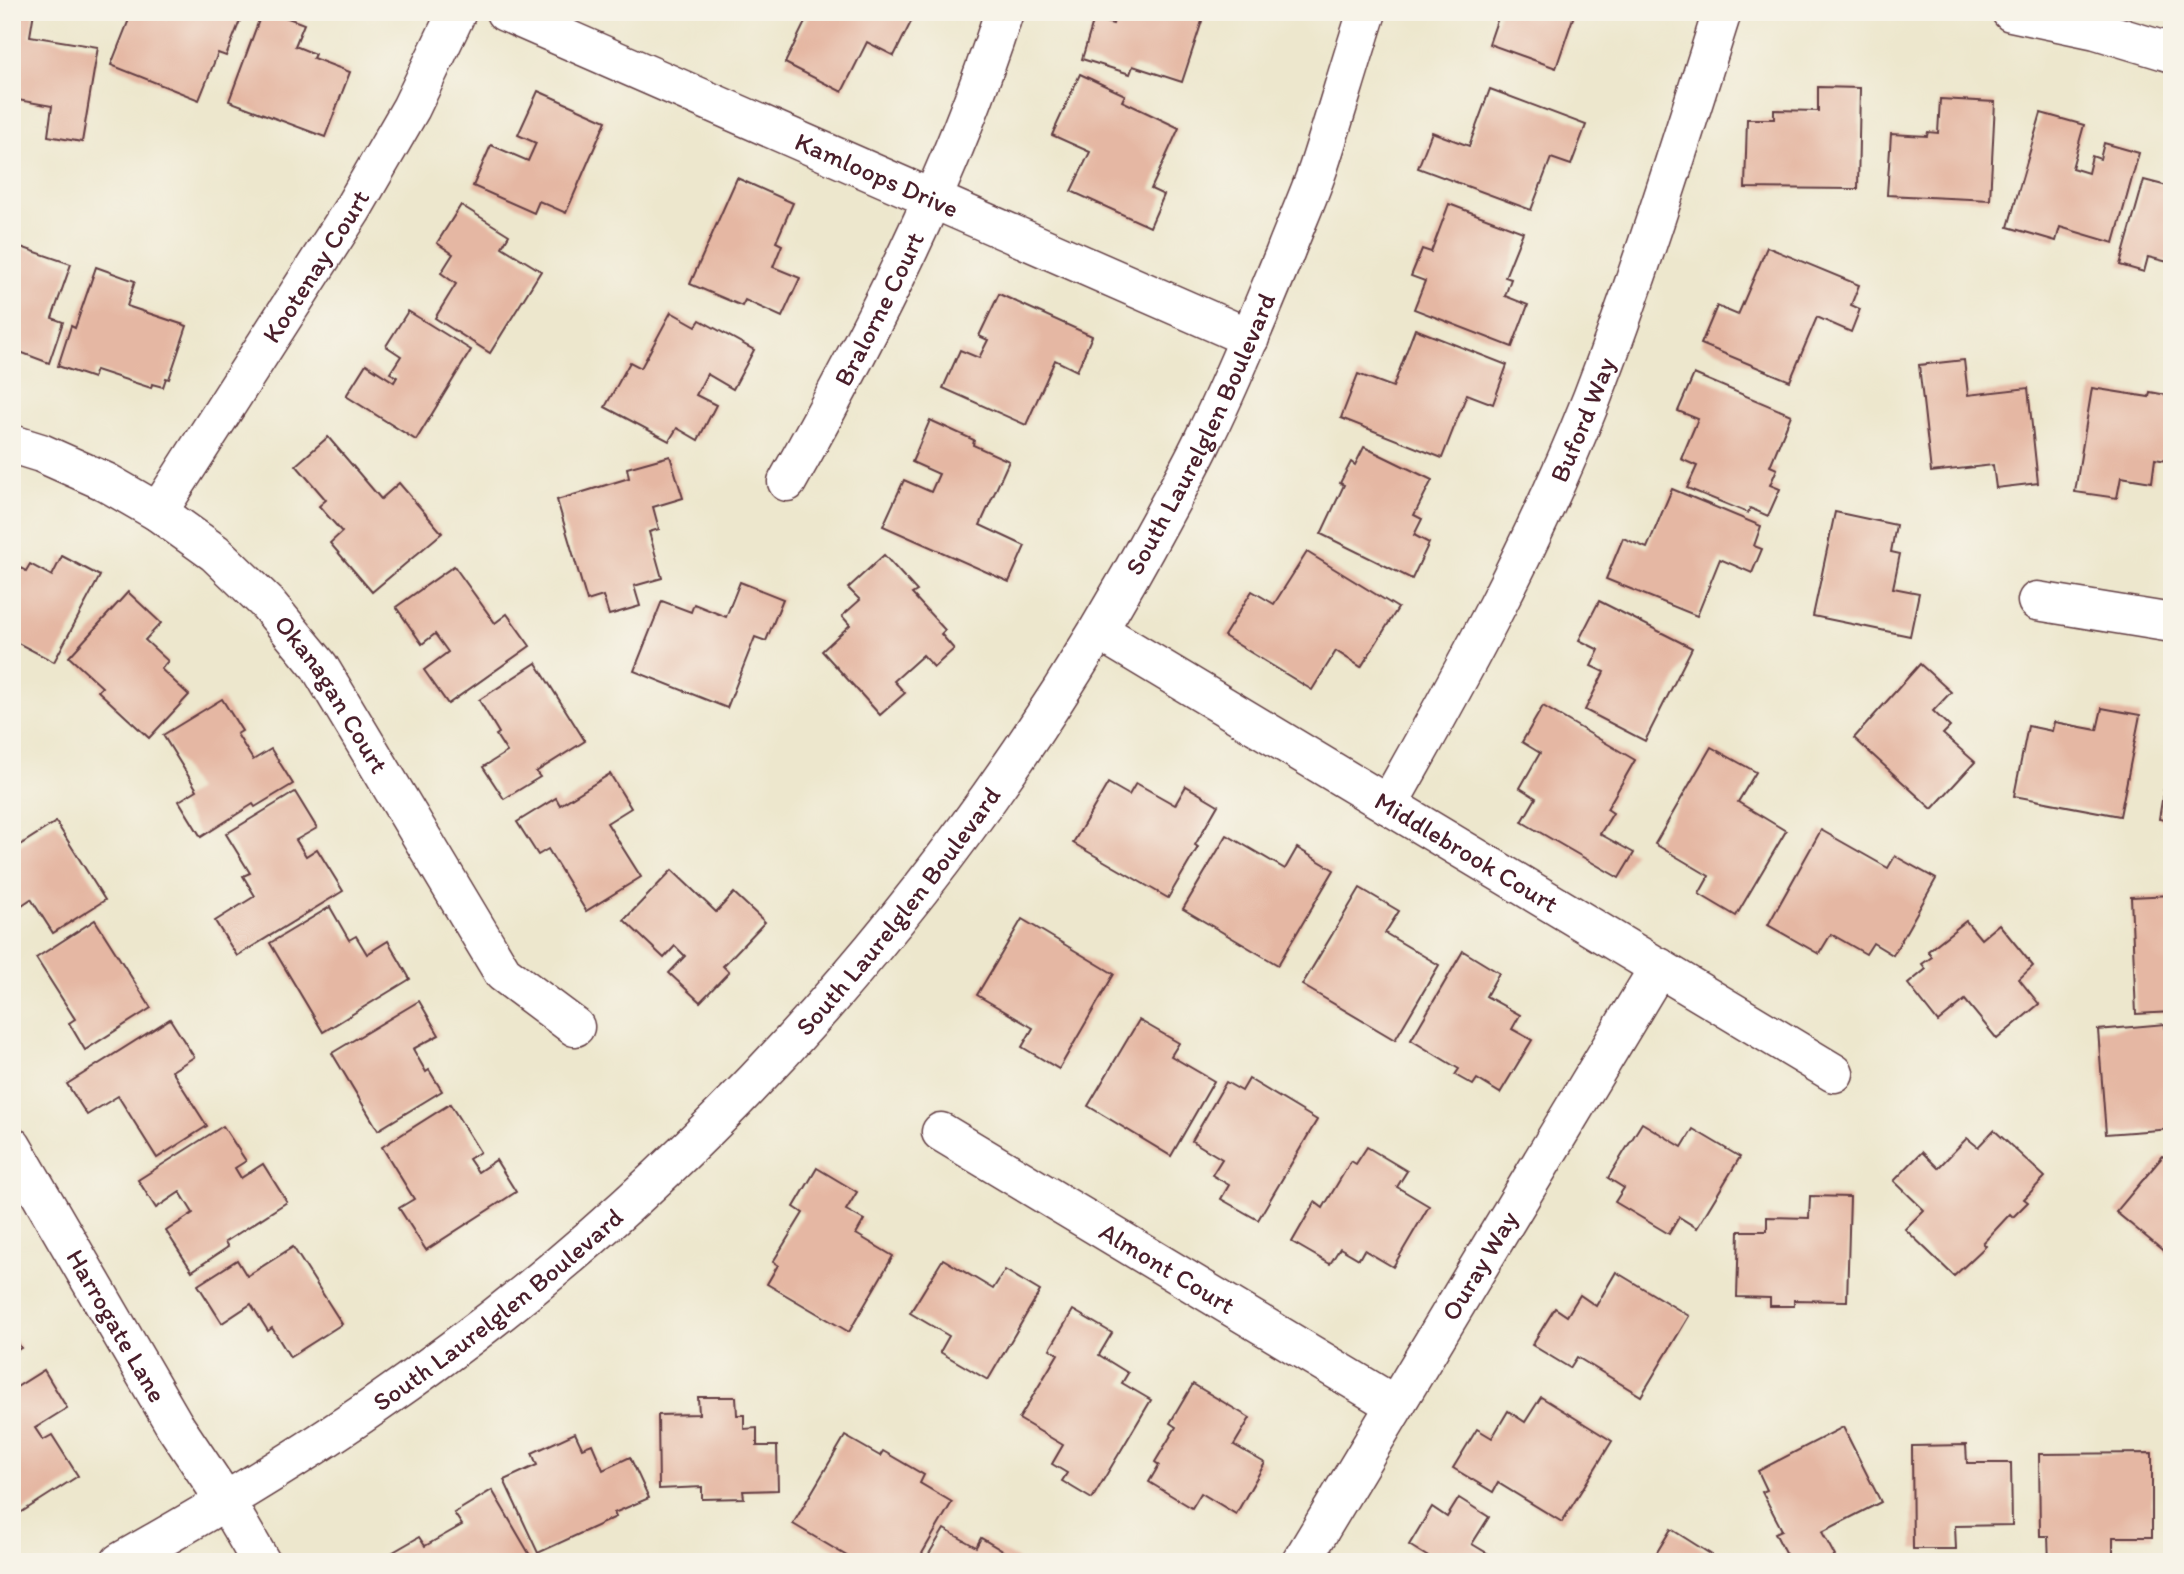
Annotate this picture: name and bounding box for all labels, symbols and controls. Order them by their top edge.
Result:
street label: Kamloops Drive [790,125,964,225]
street label: Kootenay Court [255,184,376,349]
street label: Bralorne Court [827,227,931,392]
street label: South Laurelglen Boulevard [1118,288,1282,581]
street label: Buford Way [1543,353,1622,487]
street label: Okanagan Court [268,608,396,779]
street label: South Laurelglen Boulevard [789,780,1007,1042]
street label: Middlebrook Court [1369,785,1565,920]
street label: South Laurelglen Boulevard [366,1201,629,1418]
street label: Ouray Way [1434,1205,1525,1326]
street label: Almont Court [1094,1215,1241,1321]
street label: Harrogate Lane [60,1243,174,1408]

